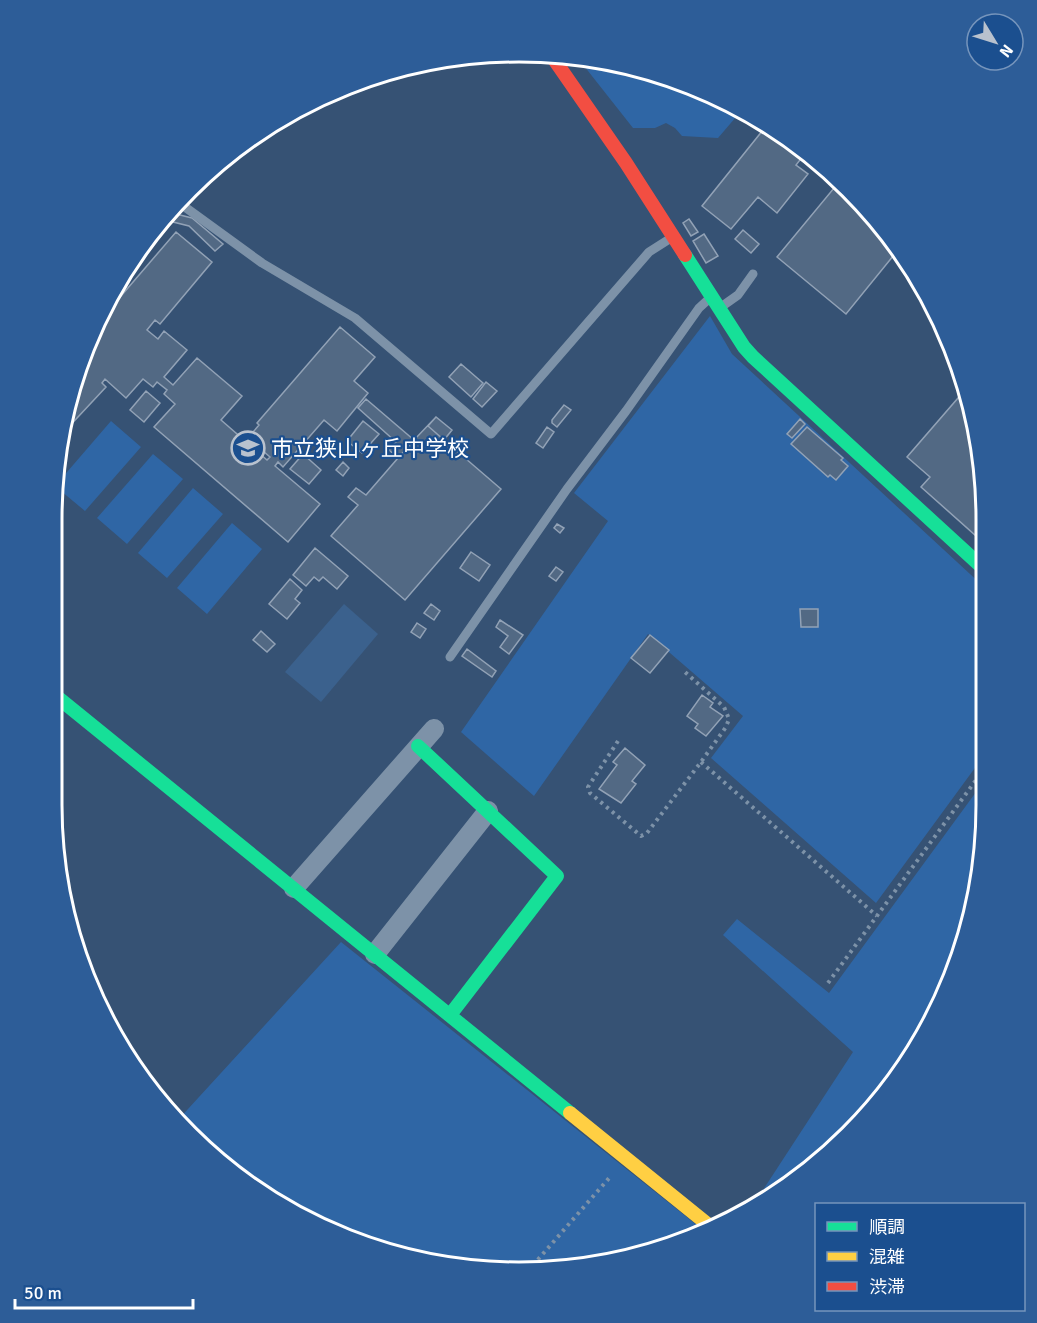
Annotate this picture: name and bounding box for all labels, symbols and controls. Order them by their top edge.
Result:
north arrow [965,12,1025,72]
text: N [995,40,1017,61]
school or university icon: 市立狭山ヶ丘中学校 [230,430,266,466]
place label: 市立狭山ヶ丘中学校 [271,435,469,462]
legend [815,1203,1025,1311]
text: 順調 [869,1216,905,1238]
text: 混雑 [869,1246,905,1268]
scale bar [15,1272,194,1310]
text: 渋滞 [869,1276,905,1298]
text: 50 m [24,1282,62,1304]

